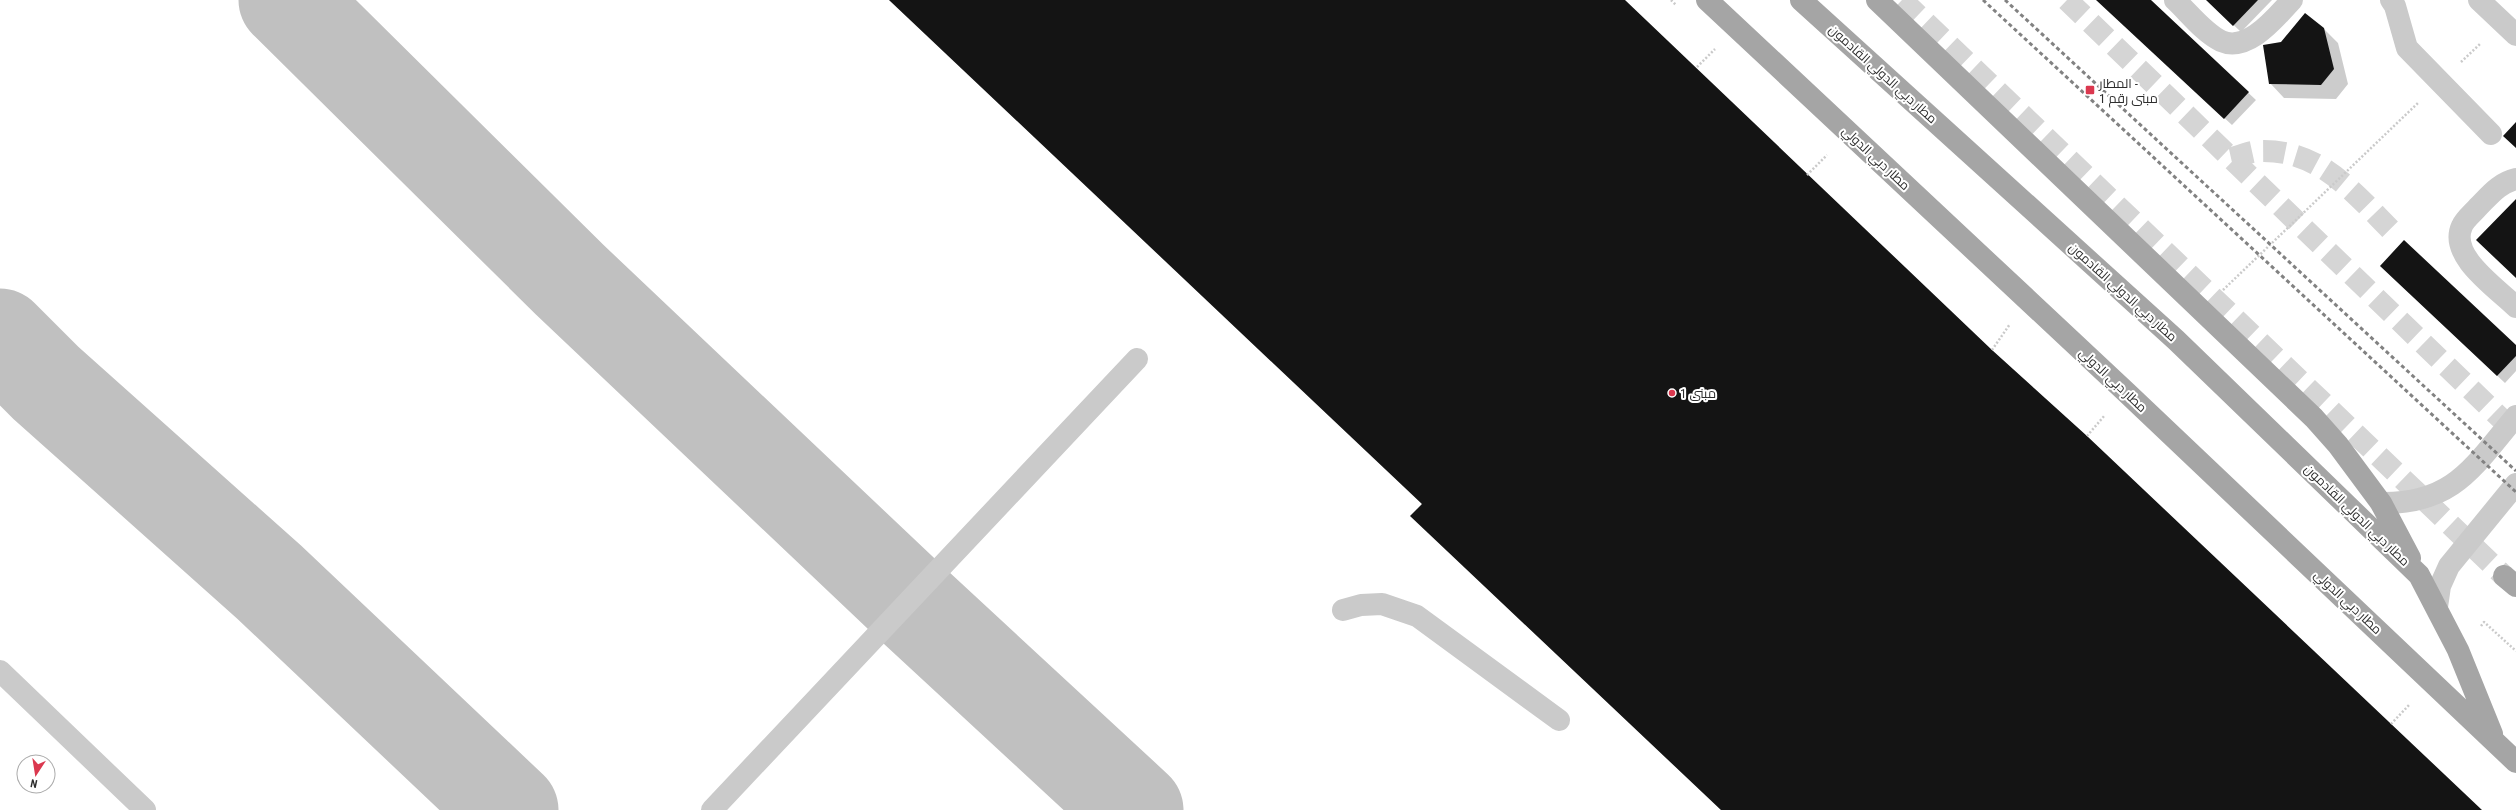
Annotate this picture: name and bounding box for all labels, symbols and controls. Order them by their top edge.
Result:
street label: مطار دبي الدولي القادمون [1824,22,1940,129]
place label: المطار - مبنى رقم 1 [2098,76,2158,108]
marker: المطار - مبنى رقم 1 [2084,84,2096,96]
street label: مطار دبي الدولي [1837,123,1913,195]
street label: مطار دبي الدولي القادمون [2064,240,2180,347]
street label: مطار دبي الدولي [2074,345,2150,417]
place label: مبنى 1 [1680,386,1716,401]
marker: مبنى 1 [1667,388,1677,398]
street label: مطار دبي الدولي القادمون [2299,461,2413,571]
street label: مطار دبي الدولي [2309,567,2385,639]
north arrow [16,754,56,794]
text: N [29,776,39,790]

